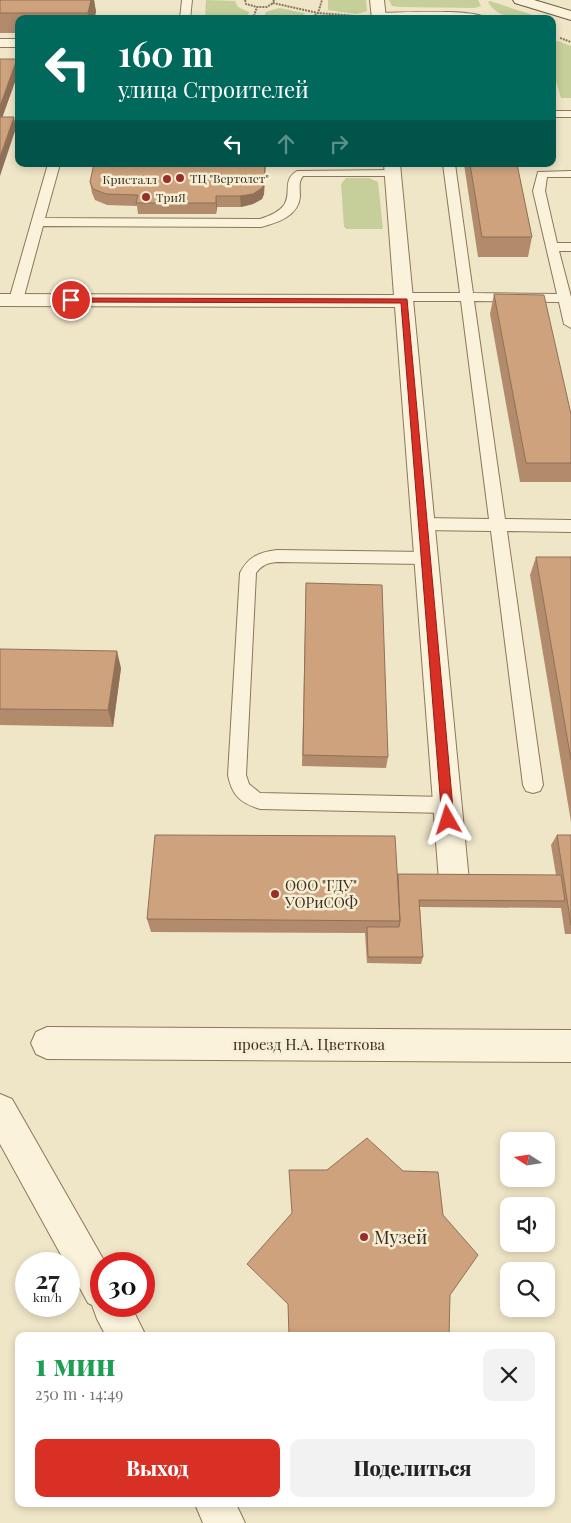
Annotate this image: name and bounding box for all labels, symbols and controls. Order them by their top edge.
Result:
text: 160 m [118,29,213,76]
icon: left [35,35,100,100]
text: улица Строителей [118,74,309,104]
icon: left [219,130,247,158]
icon: ahead [272,130,300,158]
icon: right [325,130,353,158]
place label: ТЦ "Вертолет" [190,170,269,186]
place label: Кристалл [102,171,157,187]
marker: ТЦ "Вертолет" [174,172,186,184]
marker: Кристалл [161,173,173,185]
place label: ТриЯ [156,189,186,205]
marker: ТриЯ [140,191,152,203]
pin [50,279,92,321]
icon: arrive [57,286,85,314]
position arrow [421,793,473,845]
place label: ООО "ГДУ" УОРиСОФ [284,875,358,912]
marker: ООО "ГДУ" УОРиСОФ [269,888,281,900]
street label: проезд Н.А. Цветкова [233,1034,386,1054]
north arrow [500,1132,555,1188]
map controls [500,1132,555,1317]
button: sound [500,1197,555,1252]
place label: Музей [374,1225,427,1249]
marker: Музей [358,1231,370,1243]
speed limit sign: 30 [90,1252,155,1317]
text: 27 [35,1262,60,1295]
button: search [500,1262,555,1317]
text: km/h [33,1289,62,1305]
text: 1 мин [35,1344,115,1384]
button: close [483,1349,535,1401]
text: 250 m · 14:49 [35,1383,123,1404]
button: Выход [35,1439,280,1497]
button: Поделиться [290,1439,535,1497]

